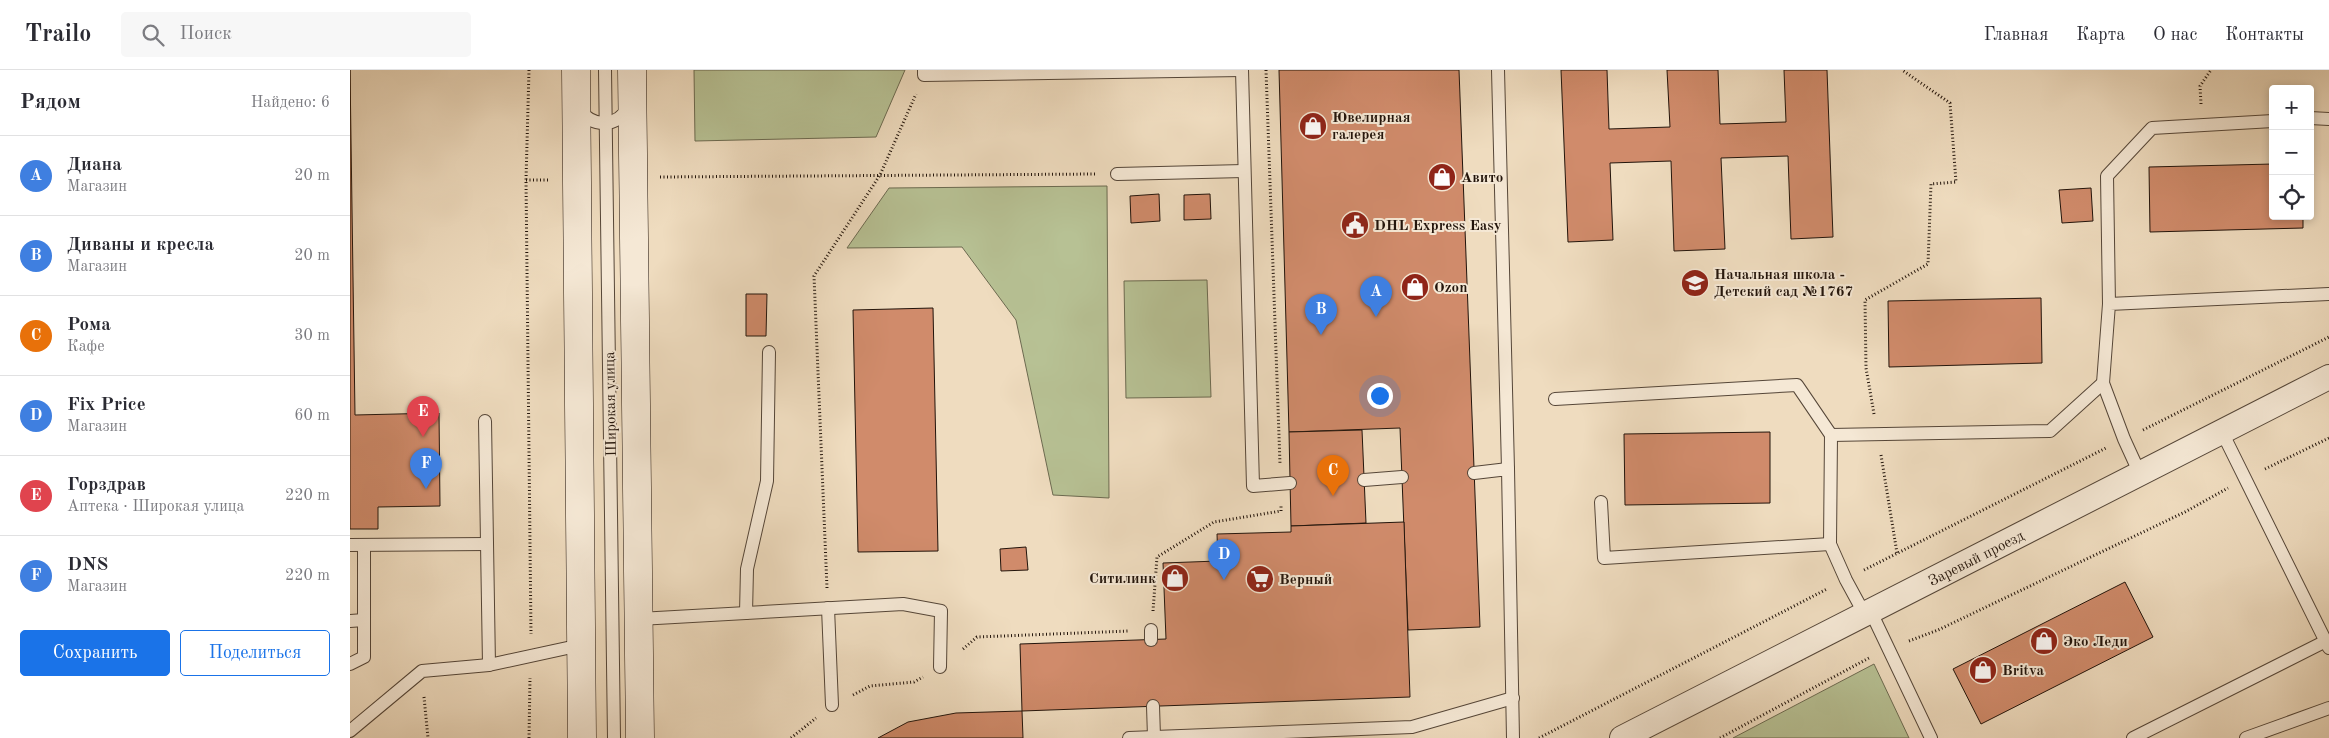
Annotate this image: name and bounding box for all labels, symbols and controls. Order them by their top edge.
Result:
search box [121,12,471,57]
icon: search [139,21,167,49]
text: Trailo [25,23,91,47]
text: Поиск [179,25,232,44]
text: Главная [1984,26,2048,44]
text: Карта [2076,26,2125,44]
text: О нас [2153,26,2197,44]
text: Контакты [2225,26,2304,44]
map controls [2269,85,2314,220]
button: + [2269,85,2314,130]
text: Рядом [20,92,81,113]
text: Найдено: 6 [251,95,330,111]
shop icon: Ювелирная галерея [1298,111,1328,141]
place label: Ювелирная галерея [1332,111,1411,143]
button: − [2269,130,2314,175]
text: Диана [67,156,122,175]
shop icon: Авито [1427,162,1457,192]
text: A [30,168,42,184]
text: 20 m [294,168,330,184]
place label: Авито [1461,171,1503,186]
button: locate [2269,175,2314,220]
text: Магазин [67,179,127,195]
public building icon: DHL Express Easy [1340,210,1370,240]
place label: DHL Express Easy [1374,219,1502,234]
text: Диваны и кресла [67,236,214,255]
text: B [30,248,42,264]
text: 20 m [294,248,330,264]
text: Магазин [67,259,127,275]
school or university icon: Начальная школа - Детский сад №1767 [1680,268,1710,298]
place label: Начальная школа - Детский сад №1767 [1714,268,1853,300]
shop icon: Ozon [1400,272,1430,302]
pin: A [1360,276,1392,317]
place label: Ozon [1434,281,1467,296]
pin: B [1305,294,1337,335]
text: Рома [67,316,111,335]
text: C [31,328,41,344]
text: 30 m [294,328,330,344]
text: Кафе [67,339,105,355]
street label: Широкая улица [603,351,620,457]
your location [1367,383,1393,409]
text: Fix Price [67,396,146,415]
pin: E [407,396,439,437]
text: D [30,408,42,424]
text: 60 m [294,408,330,424]
text: Магазин [67,419,127,435]
pin: F [410,448,442,489]
pin: C [1317,455,1349,496]
text: Горздрав [67,476,146,495]
text: E [30,488,42,504]
text: 220 m [285,488,330,504]
text: Аптека · Широкая улица [67,499,244,515]
street label: Заревый проезд [1926,529,2027,590]
pin: D [1208,539,1240,580]
text: DNS [67,556,108,575]
shop icon: Ситилинк [1160,563,1190,593]
supermarket icon: Верный [1245,564,1275,594]
text: F [31,568,41,584]
text: 220 m [285,568,330,584]
place label: Ситилинк [1089,572,1156,587]
place label: Верный [1279,573,1332,588]
text: Магазин [67,579,127,595]
shop icon: Эко Леди [2029,626,2059,656]
button: Сохранить [20,630,170,676]
button: Поделиться [180,630,330,676]
place label: Эко Леди [2063,635,2128,650]
shop icon: Britva [1968,655,1998,685]
place label: Britva [2002,664,2044,679]

